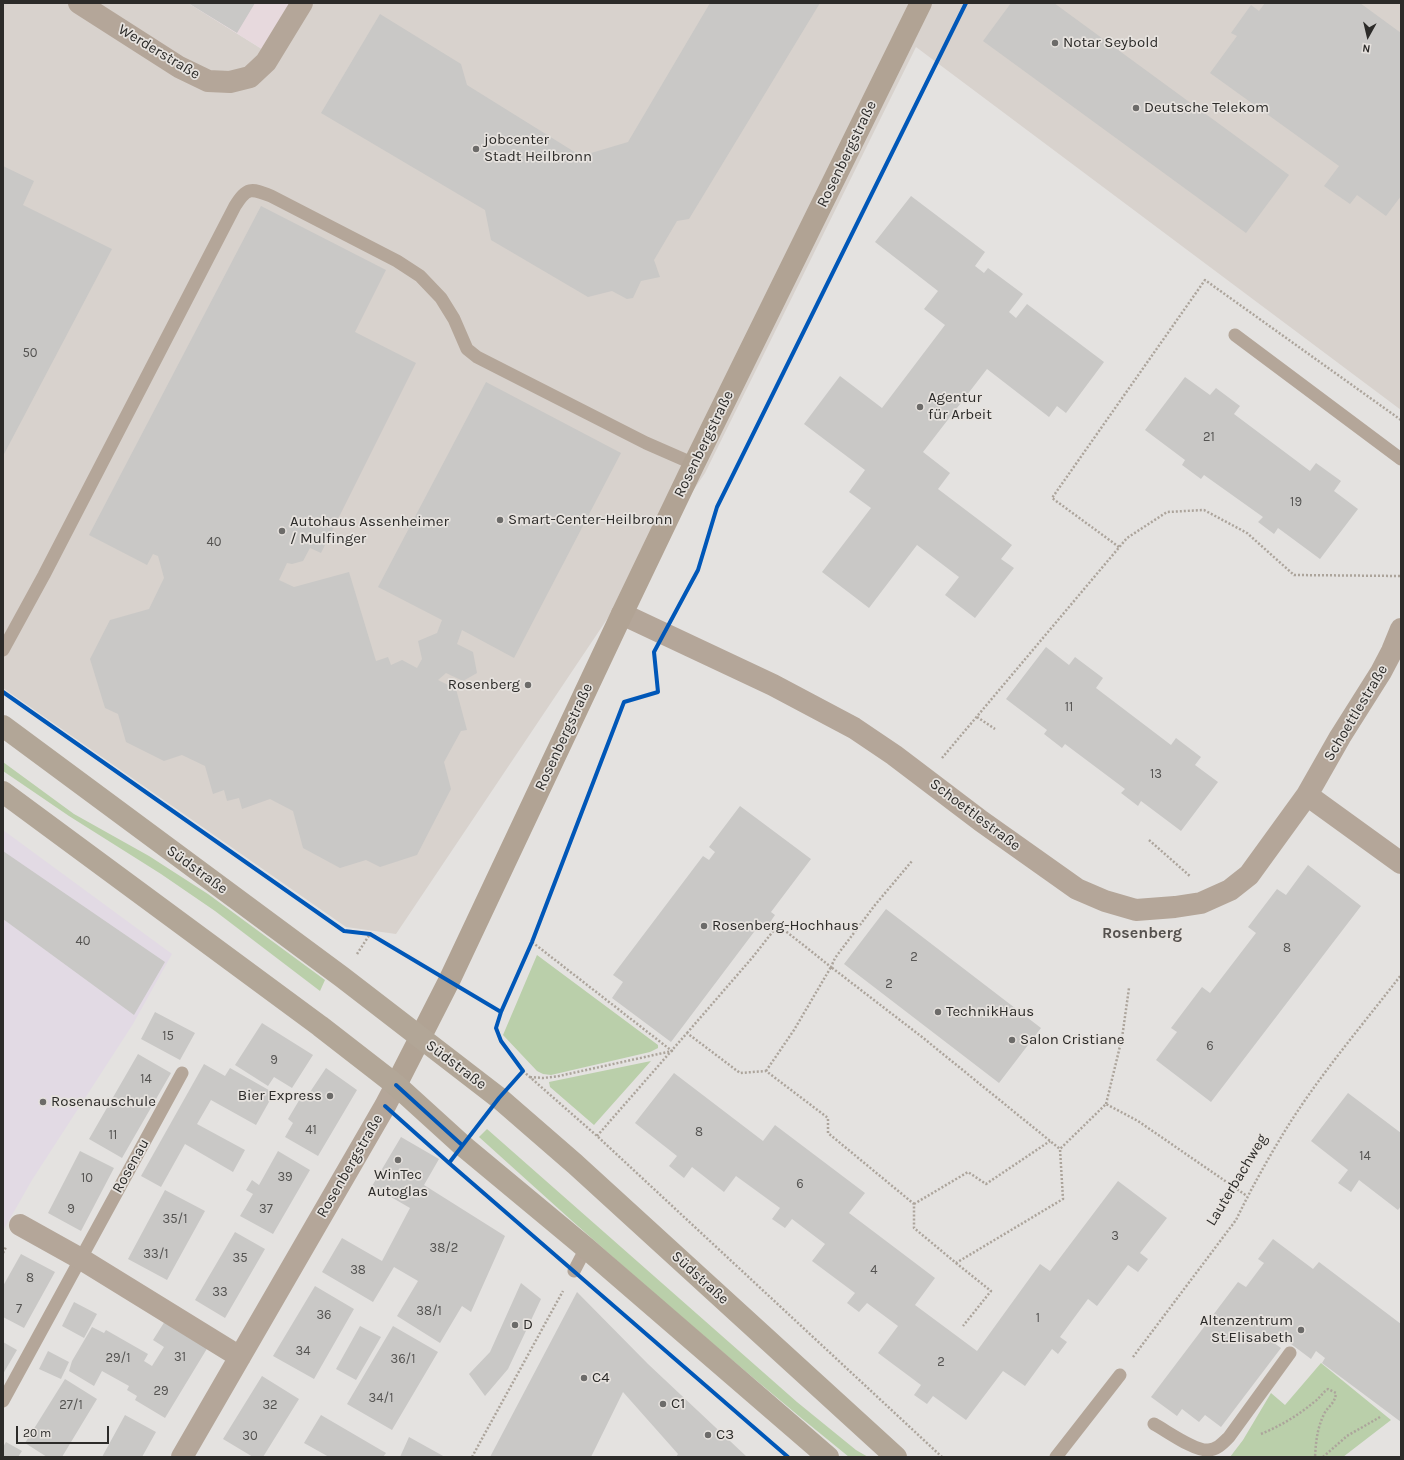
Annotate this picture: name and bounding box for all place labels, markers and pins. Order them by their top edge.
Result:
place label: Notar Seybold [1063,34,1158,52]
marker: Notar Seybold [1050,38,1060,48]
place label: Deutsche Telekom [1144,99,1269,117]
marker: Deutsche Telekom [1131,103,1141,113]
place label: jobcenter Stadt Heilbronn [484,131,592,166]
marker: jobcenter Stadt Heilbronn [471,144,481,154]
place label: Agentur für Arbeit [928,389,992,424]
marker: Agentur für Arbeit [915,402,925,412]
place label: Smart-Center-Heilbronn [508,511,673,529]
place label: Autohaus Assenheimer / Mulfinger [290,513,449,548]
marker: Smart-Center-Heilbronn [495,515,505,525]
marker: Autohaus Assenheimer / Mulfinger [277,526,287,536]
place label: Rosenberg [448,676,520,694]
marker: Rosenberg [523,680,533,690]
place label: Rosenberg-Hochhaus [712,917,859,935]
marker: Rosenberg-Hochhaus [699,921,709,931]
place label: TechnikHaus [946,1003,1034,1021]
marker: TechnikHaus [933,1007,943,1017]
place label: Salon Cristiane [1020,1031,1124,1049]
marker: Salon Cristiane [1007,1035,1017,1045]
place label: Bier Express [238,1087,322,1105]
marker: Bier Express [325,1091,335,1101]
place label: Rosenauschule [51,1093,156,1111]
marker: Rosenauschule [38,1097,48,1107]
marker: WinTec Autoglas [393,1155,403,1165]
place label: WinTec Autoglas [368,1166,428,1201]
place label: Altenzentrum St.Elisabeth [1200,1312,1293,1347]
place label: D [523,1316,533,1334]
marker: D [510,1320,520,1330]
marker: Altenzentrum St.Elisabeth [1296,1325,1306,1335]
place label: C4 [592,1369,610,1387]
marker: C4 [579,1373,589,1383]
place label: C1 [671,1395,685,1413]
marker: C1 [658,1399,668,1409]
place label: C3 [716,1426,734,1444]
marker: C3 [703,1430,713,1440]

